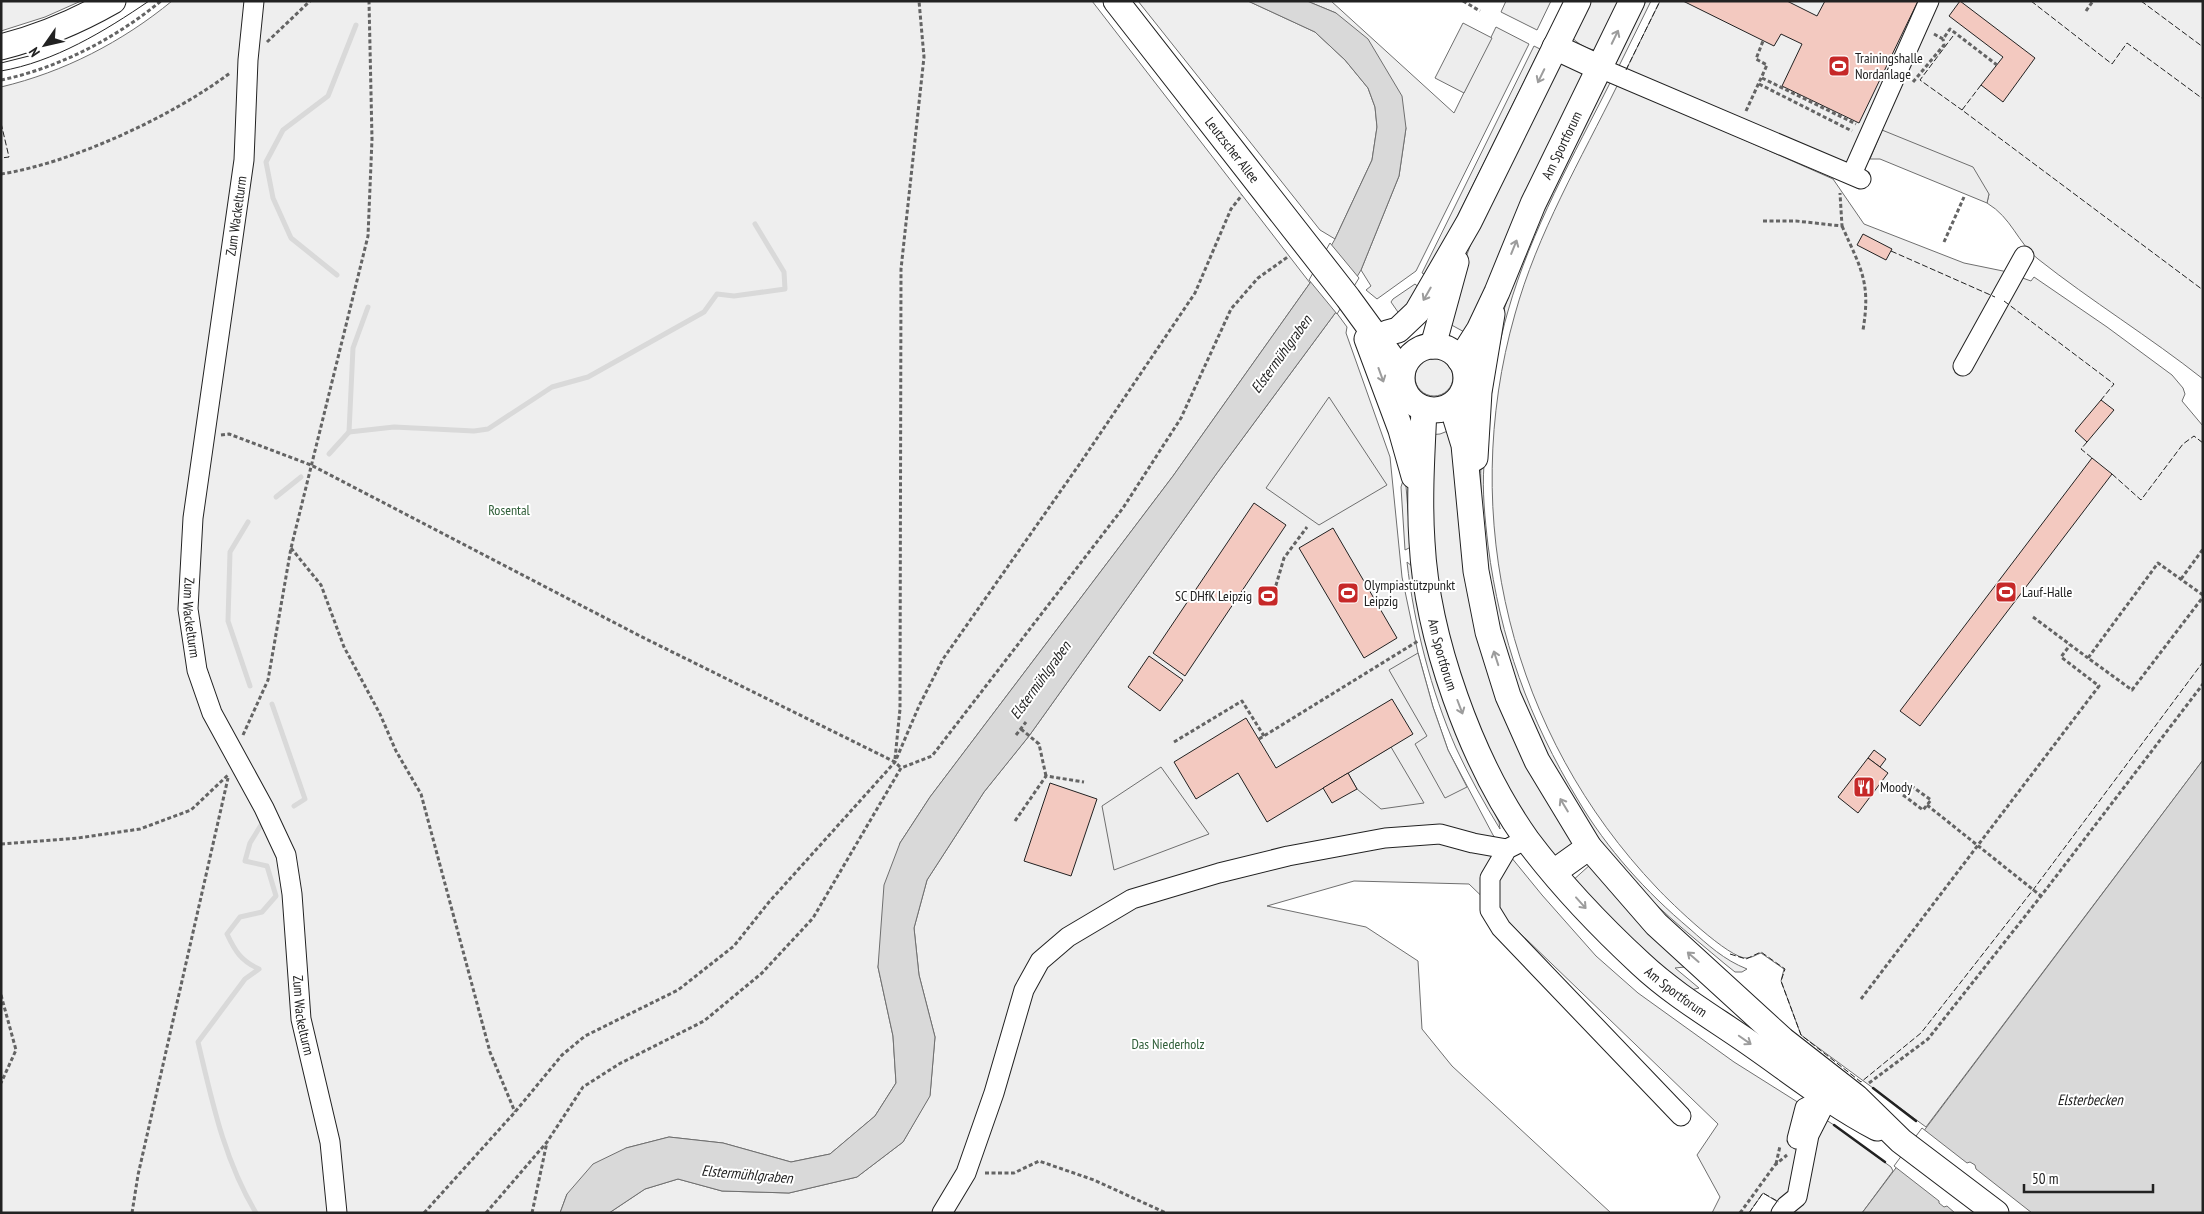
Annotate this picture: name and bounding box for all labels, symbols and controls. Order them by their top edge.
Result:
north arrow [20,20,70,70]
one-way arrow [1611,30,1620,45]
text: N [25,44,44,60]
place label: Trainingshalle Nordanlage [1855,49,1923,83]
sports icon: Trainingshalle Nordanlage [1827,54,1851,78]
one-way arrow [1536,69,1546,84]
street label: Am Sportforum [1537,108,1586,182]
street label: Leutzscher Allee [1201,113,1264,187]
street label: Zum Wackelturm [221,175,251,257]
one-way arrow [1509,240,1519,255]
one-way arrow [1422,287,1432,302]
water label: Elstermühlgraben [1246,310,1316,397]
one-way arrow [1377,367,1386,383]
park label: Rosental [488,501,531,519]
place label: Olympiastützpunkt Leipzig [1364,576,1455,610]
street label: Zum Wackelturm [179,577,204,659]
sports icon: Lauf-Halle [1994,580,2018,604]
sports icon: Olympiastützpunkt Leipzig [1336,581,1360,605]
place label: Lauf-Halle [2022,583,2073,601]
sports icon: SC DHfK Leipzig [1256,584,1280,608]
place label: SC DHfK Leipzig [1175,587,1252,605]
street label: Am Sportforum [1424,617,1461,693]
water label: Elstermühlgraben [1005,636,1075,723]
one-way arrow [1491,651,1500,667]
one-way arrow [1456,699,1465,714]
restaurant icon: Moody [1852,775,1876,799]
place label: Moody [1880,778,1913,796]
one-way arrow [1558,799,1568,813]
one-way arrow [1576,896,1587,909]
one-way arrow [1687,951,1700,963]
street label: Am Sportforum [1641,963,1711,1021]
street label: Zum Wackelturm [289,975,318,1057]
park label: Das Niederholz [1131,1035,1205,1053]
one-way arrow [1738,1036,1752,1046]
water label: Elsterbecken [2057,1090,2124,1109]
water label: Elstermühlgraben [701,1161,795,1188]
scale bar [2024,1162,2153,1194]
text: 50 m [2032,1169,2058,1188]

